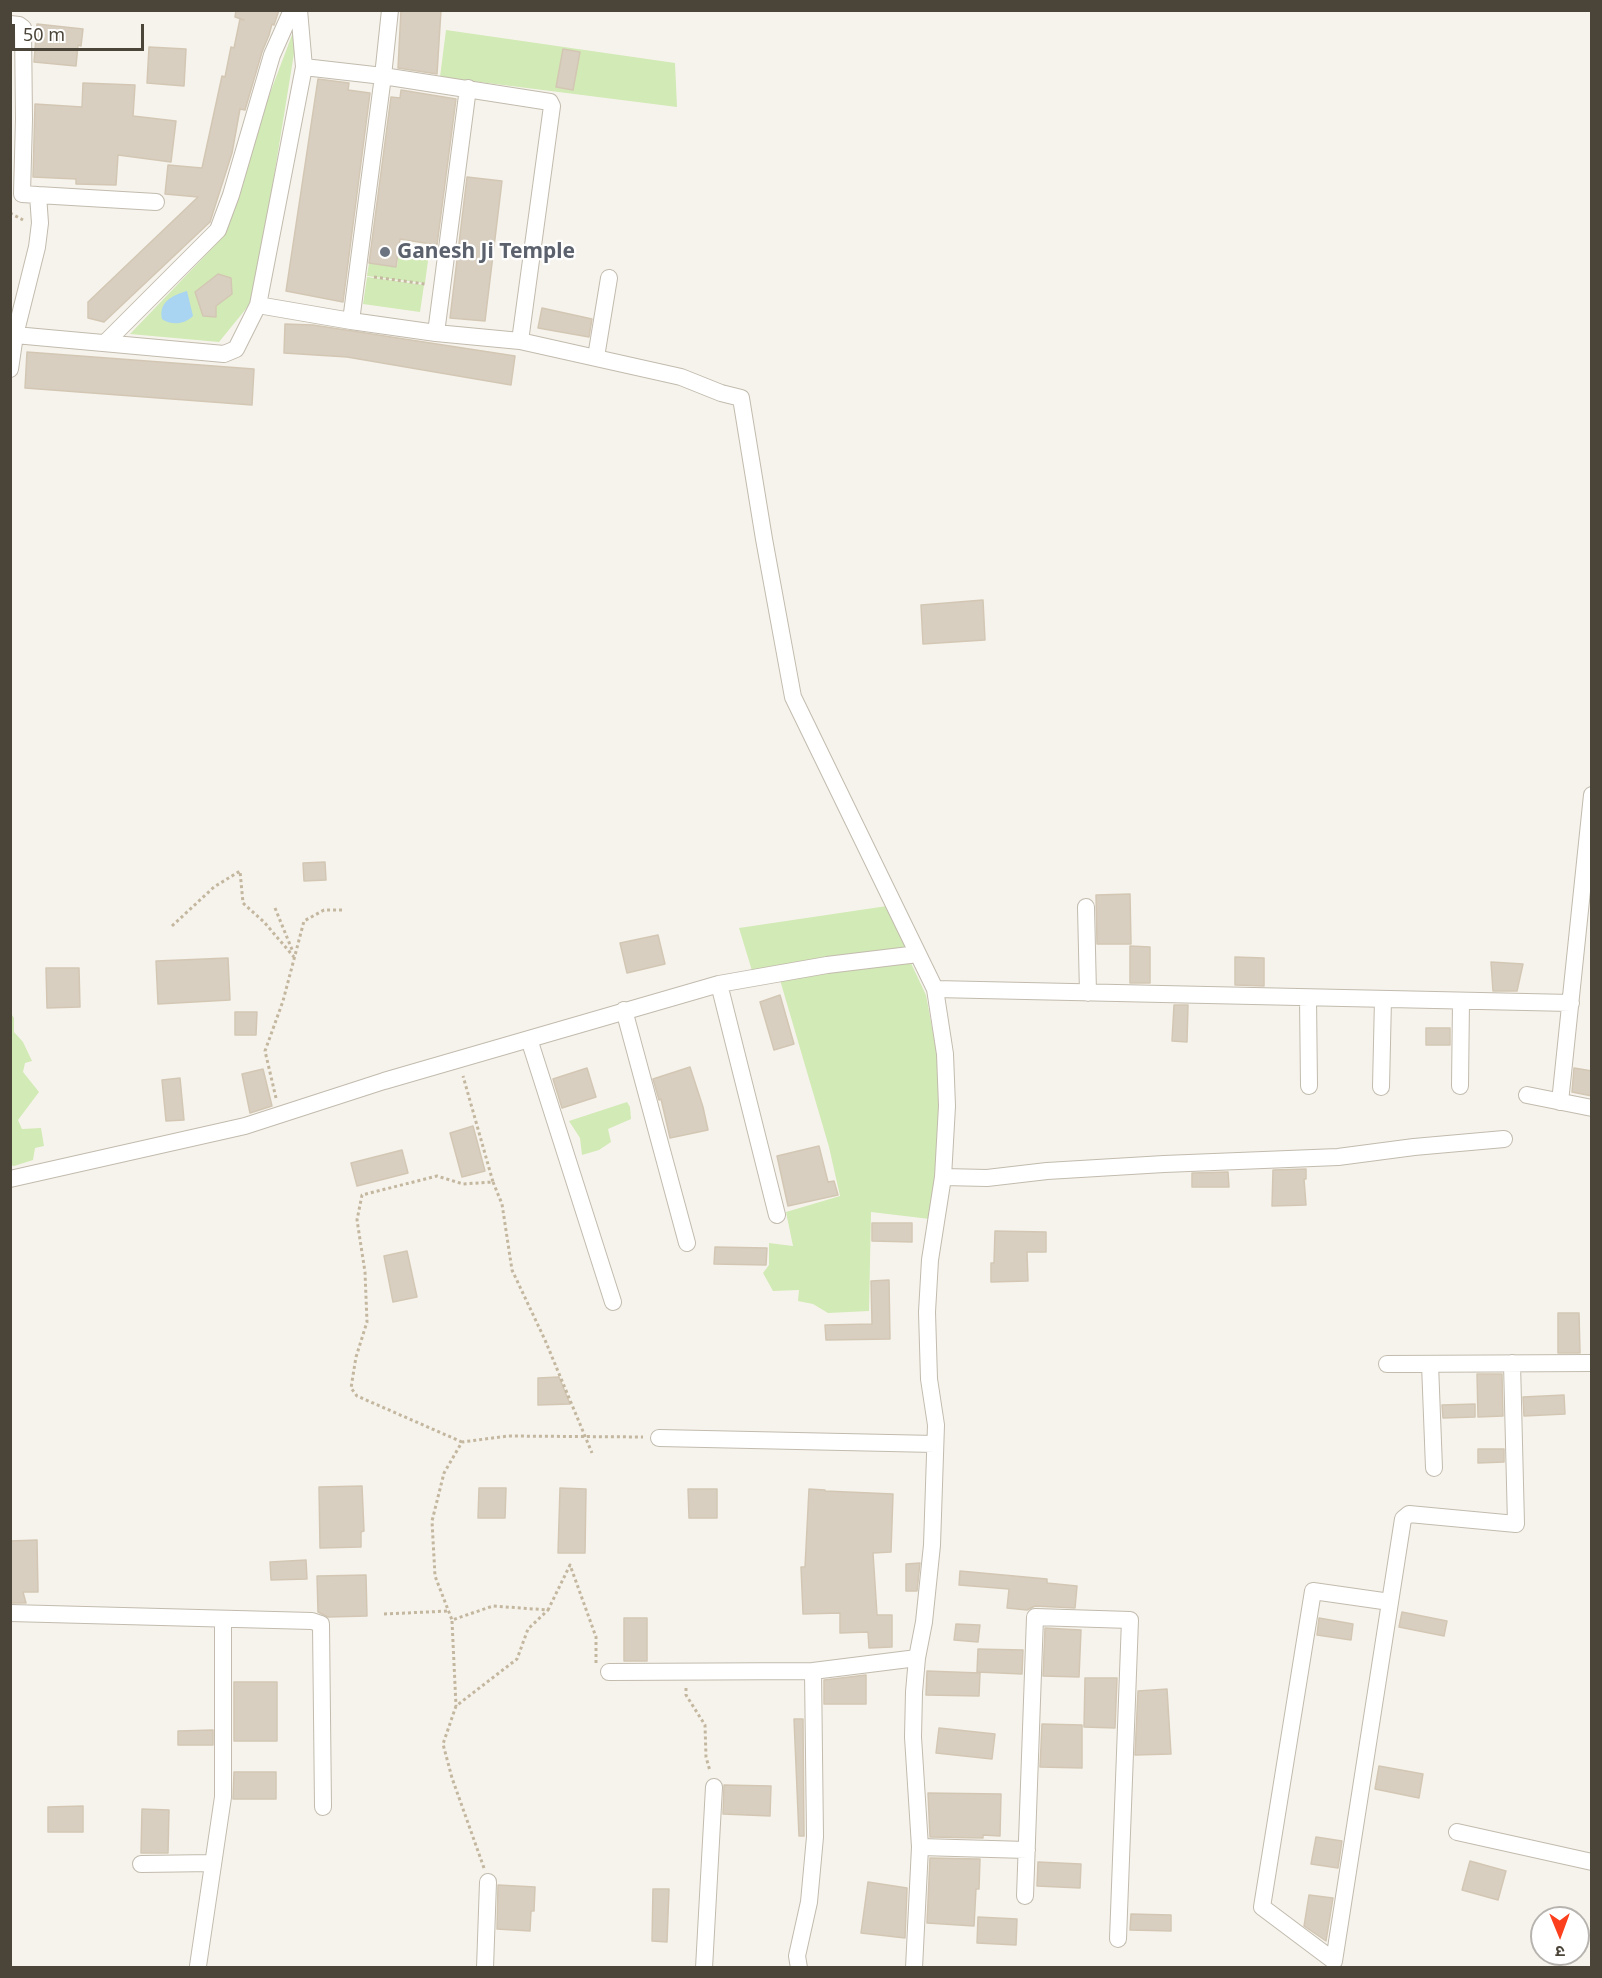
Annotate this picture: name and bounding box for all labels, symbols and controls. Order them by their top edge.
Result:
scale bar [15,12,147,50]
text: 50 m [23,22,65,46]
place label: Ganesh Ji Temple [397,239,575,265]
marker: Ganesh Ji Temple [378,245,392,259]
north arrow [1530,1906,1590,1966]
text: उ [1555,1941,1565,1963]

